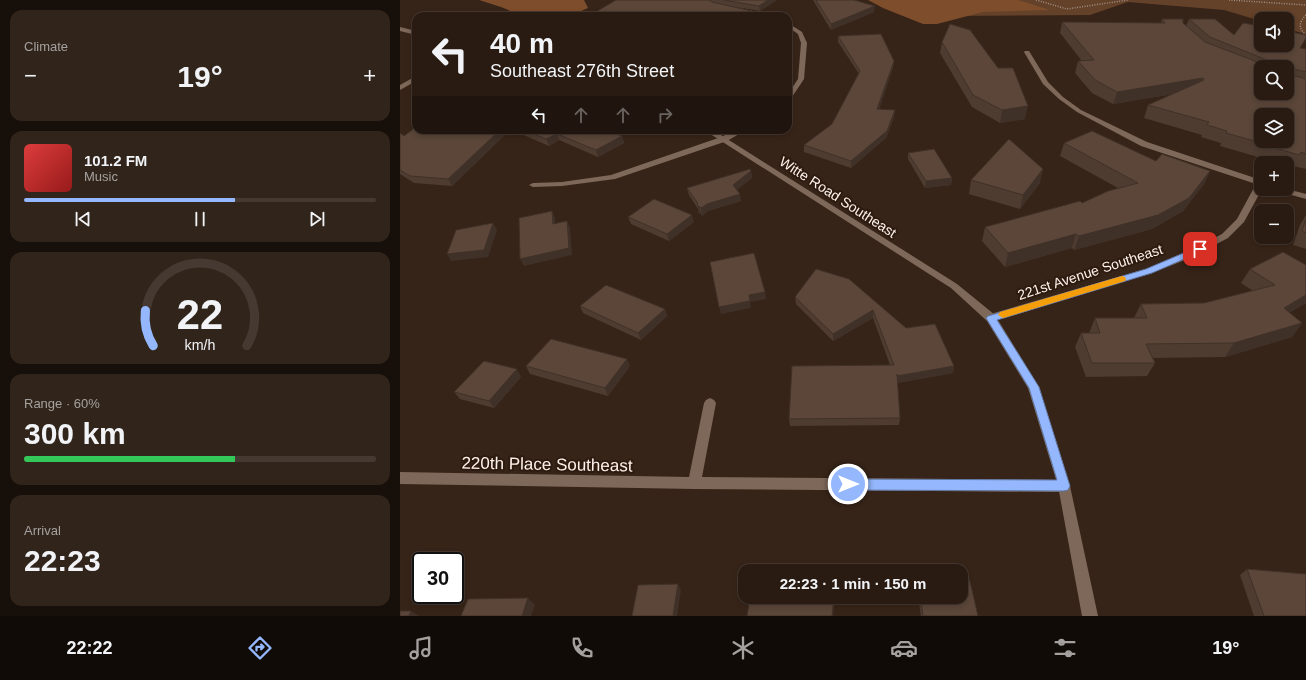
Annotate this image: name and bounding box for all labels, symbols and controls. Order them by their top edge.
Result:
map controls [1254,12,1294,244]
button: sound [1254,12,1294,52]
icon: left [424,28,476,80]
text: 40 m [490,28,554,59]
text: Climate [24,39,68,54]
text: 19° [177,60,223,93]
button: search [1254,60,1294,100]
text: Southeast 276th Street [490,61,674,81]
text: − [24,63,37,88]
text: + [363,63,376,88]
icon: left [528,104,550,126]
icon: ahead [570,104,592,126]
icon: ahead [612,104,634,126]
icon: right [654,104,676,126]
button: layers [1254,108,1294,148]
text: 101.2 FM [84,152,147,169]
street label: Witte Road Southeast [777,153,900,241]
button: + [1254,156,1294,196]
text: Music [84,169,118,184]
button: − [1254,204,1294,244]
icon: previous [72,208,94,230]
icon: pause [189,208,211,230]
icon: next [306,208,328,230]
pin [1183,232,1217,266]
icon: arrive [1189,238,1211,260]
street label: 221st Avenue Southeast [1015,241,1165,303]
text: 22 [177,291,223,338]
text: km/h [185,337,216,353]
text: Range · 60% [24,396,100,411]
text: 300 km [24,417,126,450]
street label: 220th Place Southeast [461,454,633,475]
position arrow [827,463,869,505]
text: Arrival [24,523,61,538]
text: 22:23 [24,544,101,577]
speed limit sign: 30 [412,552,464,604]
text: 22:23 · 1 min · 150 m [780,575,926,592]
icon: directions [246,634,274,662]
icon: music [407,634,435,662]
icon: phone [568,634,596,662]
icon: climate [729,634,757,662]
icon: car [890,634,918,662]
icon: filters [1051,634,1079,662]
text: 22:22 [67,638,113,658]
text: 19° [1212,638,1239,658]

